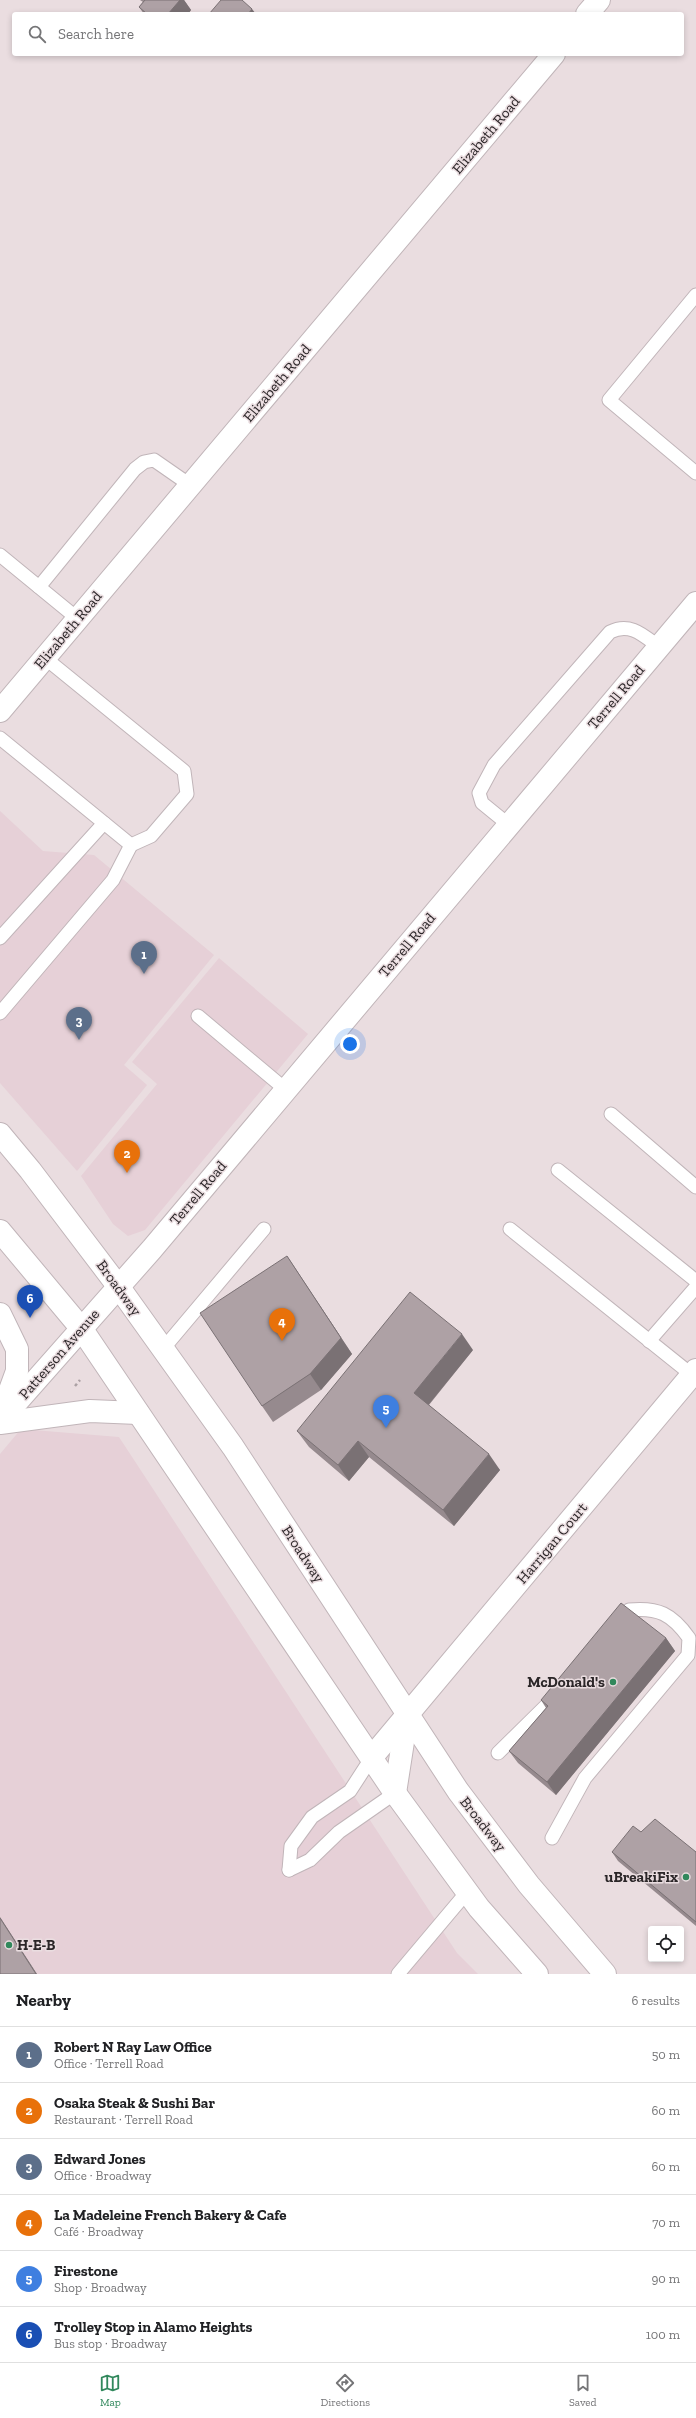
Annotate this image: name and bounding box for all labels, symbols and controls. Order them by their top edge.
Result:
search box [12,12,684,56]
icon: search [26,23,48,45]
text: Search here [58,25,134,43]
street label: Elizabeth Road [448,92,524,177]
street label: Elizabeth Road [239,340,315,425]
street label: Elizabeth Road [30,587,106,672]
street label: Terrell Road [584,660,649,733]
street label: Terrell Road [375,908,440,981]
pin: 1 [131,941,157,974]
pin: 3 [66,1007,92,1040]
your location [340,1034,360,1054]
pin: 2 [114,1140,140,1173]
street label: Terrell Road [166,1156,231,1229]
street label: Broadway [93,1257,145,1320]
pin: 6 [17,1285,43,1318]
street label: Patterson Avenue [15,1305,103,1403]
pin: 4 [269,1308,295,1341]
pin: 5 [373,1395,399,1428]
street label: Harrigan Court [513,1498,591,1587]
street label: Broadway [278,1522,328,1586]
place label: McDonald's [527,1673,605,1691]
marker: McDonald's [608,1677,618,1687]
street label: Broadway [456,1793,510,1855]
place label: uBreakiFix [605,1868,678,1886]
marker: uBreakiFix [681,1872,691,1882]
map controls [648,1926,684,1962]
button: locate [648,1926,684,1962]
place label: H-E-B [17,1936,55,1954]
marker: H-E-B [4,1940,14,1950]
text: Nearby [16,1990,71,2010]
text: 6 results [632,1993,680,2008]
text: Robert N Ray Law Office [54,2038,212,2056]
text: 1 [26,2047,32,2062]
text: 50 m [652,2047,680,2062]
text: Office · Terrell Road [54,2056,164,2071]
text: Osaka Steak & Sushi Bar [54,2094,215,2112]
text: 2 [26,2103,32,2118]
text: 60 m [651,2103,680,2118]
text: Restaurant · Terrell Road [54,2112,193,2127]
text: Edward Jones [54,2150,146,2168]
text: 3 [26,2159,32,2174]
text: 60 m [651,2159,680,2174]
text: Office · Broadway [54,2168,152,2183]
text: La Madeleine French Bakery & Cafe [54,2206,287,2224]
text: 4 [25,2215,33,2230]
text: 70 m [652,2215,680,2230]
text: Café · Broadway [54,2224,144,2239]
text: Firestone [54,2262,118,2280]
text: 5 [26,2271,32,2286]
text: 90 m [651,2271,680,2286]
text: Shop · Broadway [54,2280,147,2295]
text: Trolley Stop in Alamo Heights [54,2318,252,2336]
text: 6 [26,2327,32,2342]
text: 100 m [646,2327,680,2342]
text: Bus stop · Broadway [54,2336,167,2351]
tab: Map [99,2372,121,2409]
tab: Directions [320,2372,370,2409]
tab: Saved [569,2372,597,2409]

